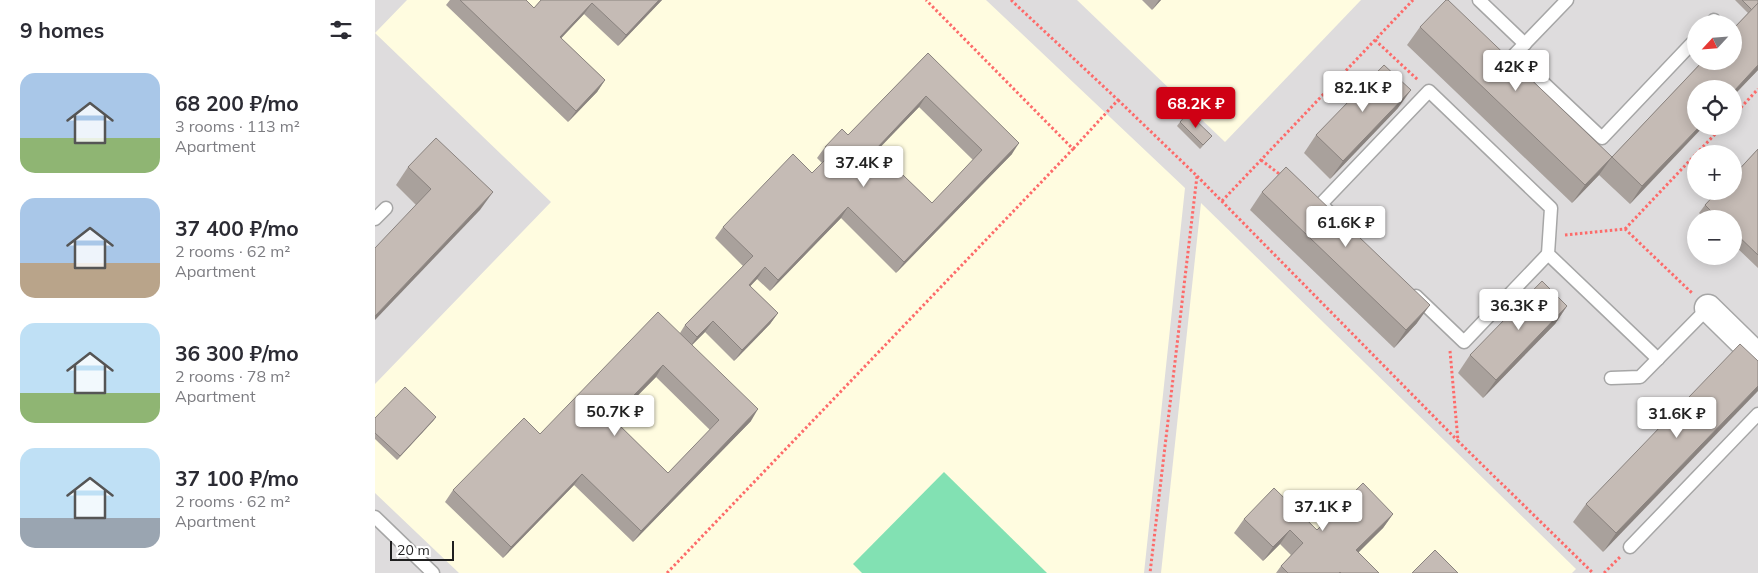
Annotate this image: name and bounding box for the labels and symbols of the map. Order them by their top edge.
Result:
north arrow [1687,15,1743,70]
pin: 42K ₽ [1481,49,1551,92]
pin: 82.1K ₽ [1317,70,1409,113]
pin: 68.2K ₽ [1150,86,1242,129]
pin: 37.4K ₽ [818,146,910,188]
pin: 61.6K ₽ [1300,206,1392,248]
pin: 36.3K ₽ [1473,288,1565,331]
pin: 50.7K ₽ [569,394,661,437]
pin: 31.6K ₽ [1631,396,1723,439]
pin: 37.1K ₽ [1277,490,1369,532]
scale bar [390,538,454,561]

